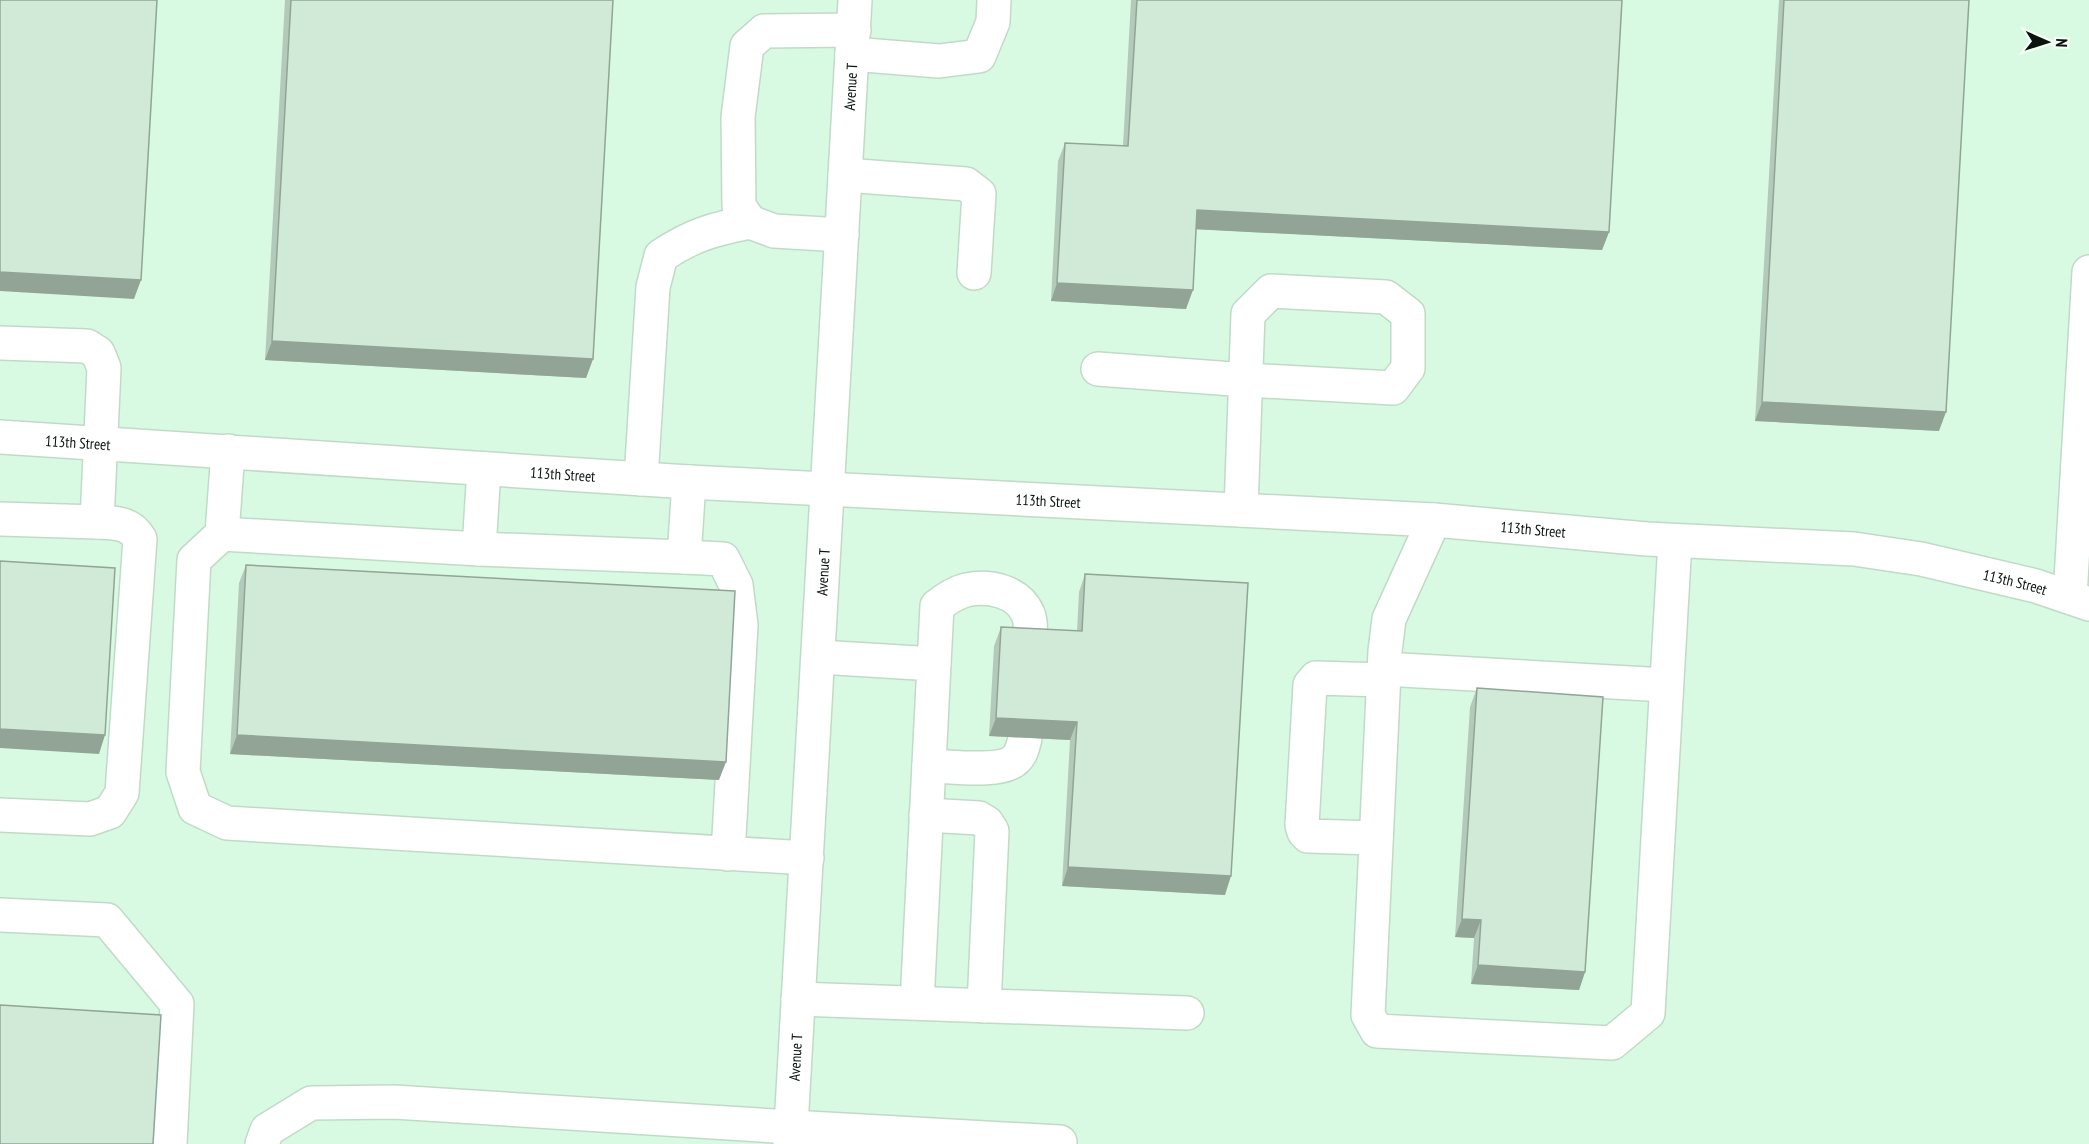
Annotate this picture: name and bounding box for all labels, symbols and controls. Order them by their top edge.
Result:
north arrow [2017,12,2077,72]
text: N [2052,38,2072,48]
street label: Avenue T [839,62,861,111]
street label: 113th Street [45,430,111,454]
street label: 113th Street [530,462,596,485]
street label: 113th Street [1015,489,1081,511]
street label: 113th Street [1500,516,1567,541]
street label: Avenue T [812,547,833,596]
street label: 113th Street [1981,564,2050,599]
street label: Avenue T [784,1033,806,1081]

